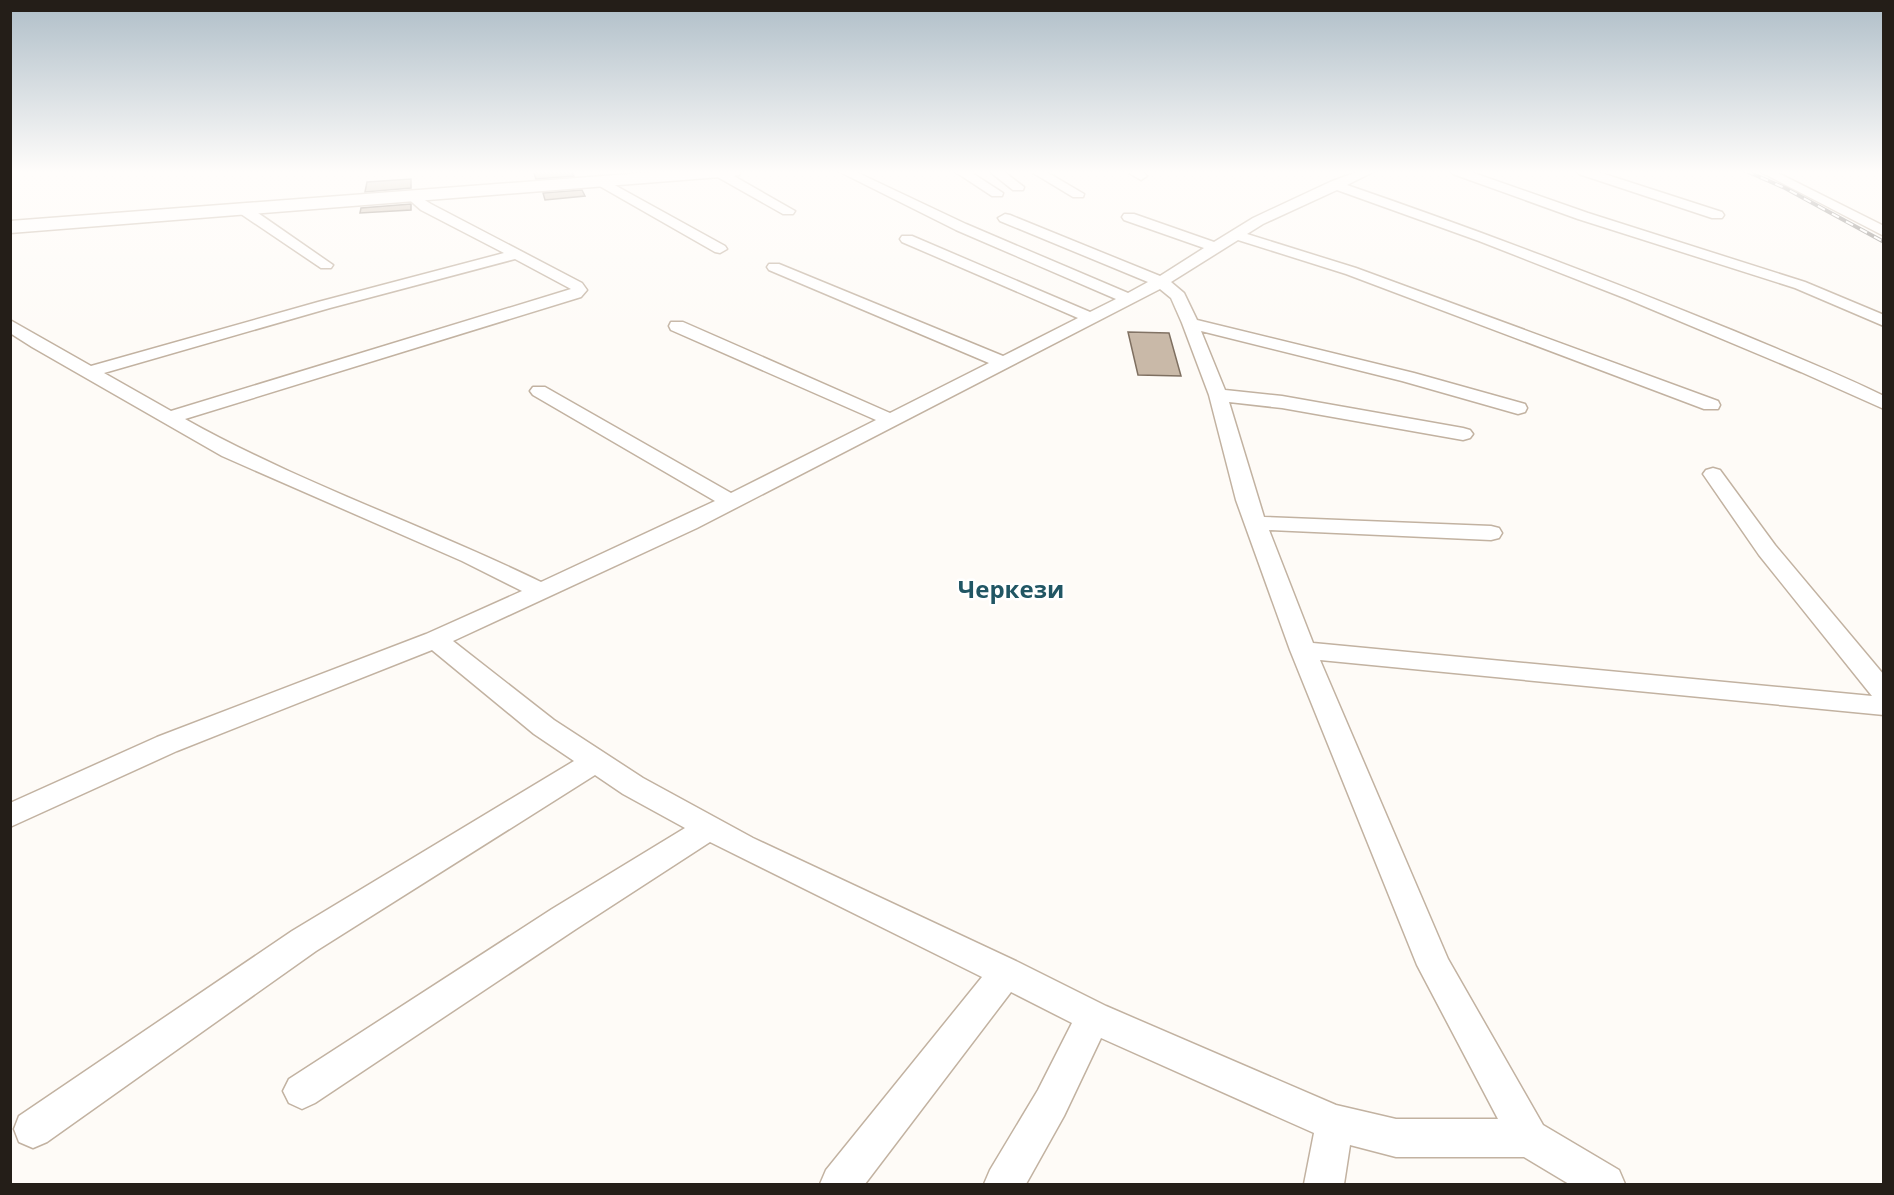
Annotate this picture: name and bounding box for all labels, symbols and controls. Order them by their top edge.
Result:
district label: Черкези [958,572,1064,605]

